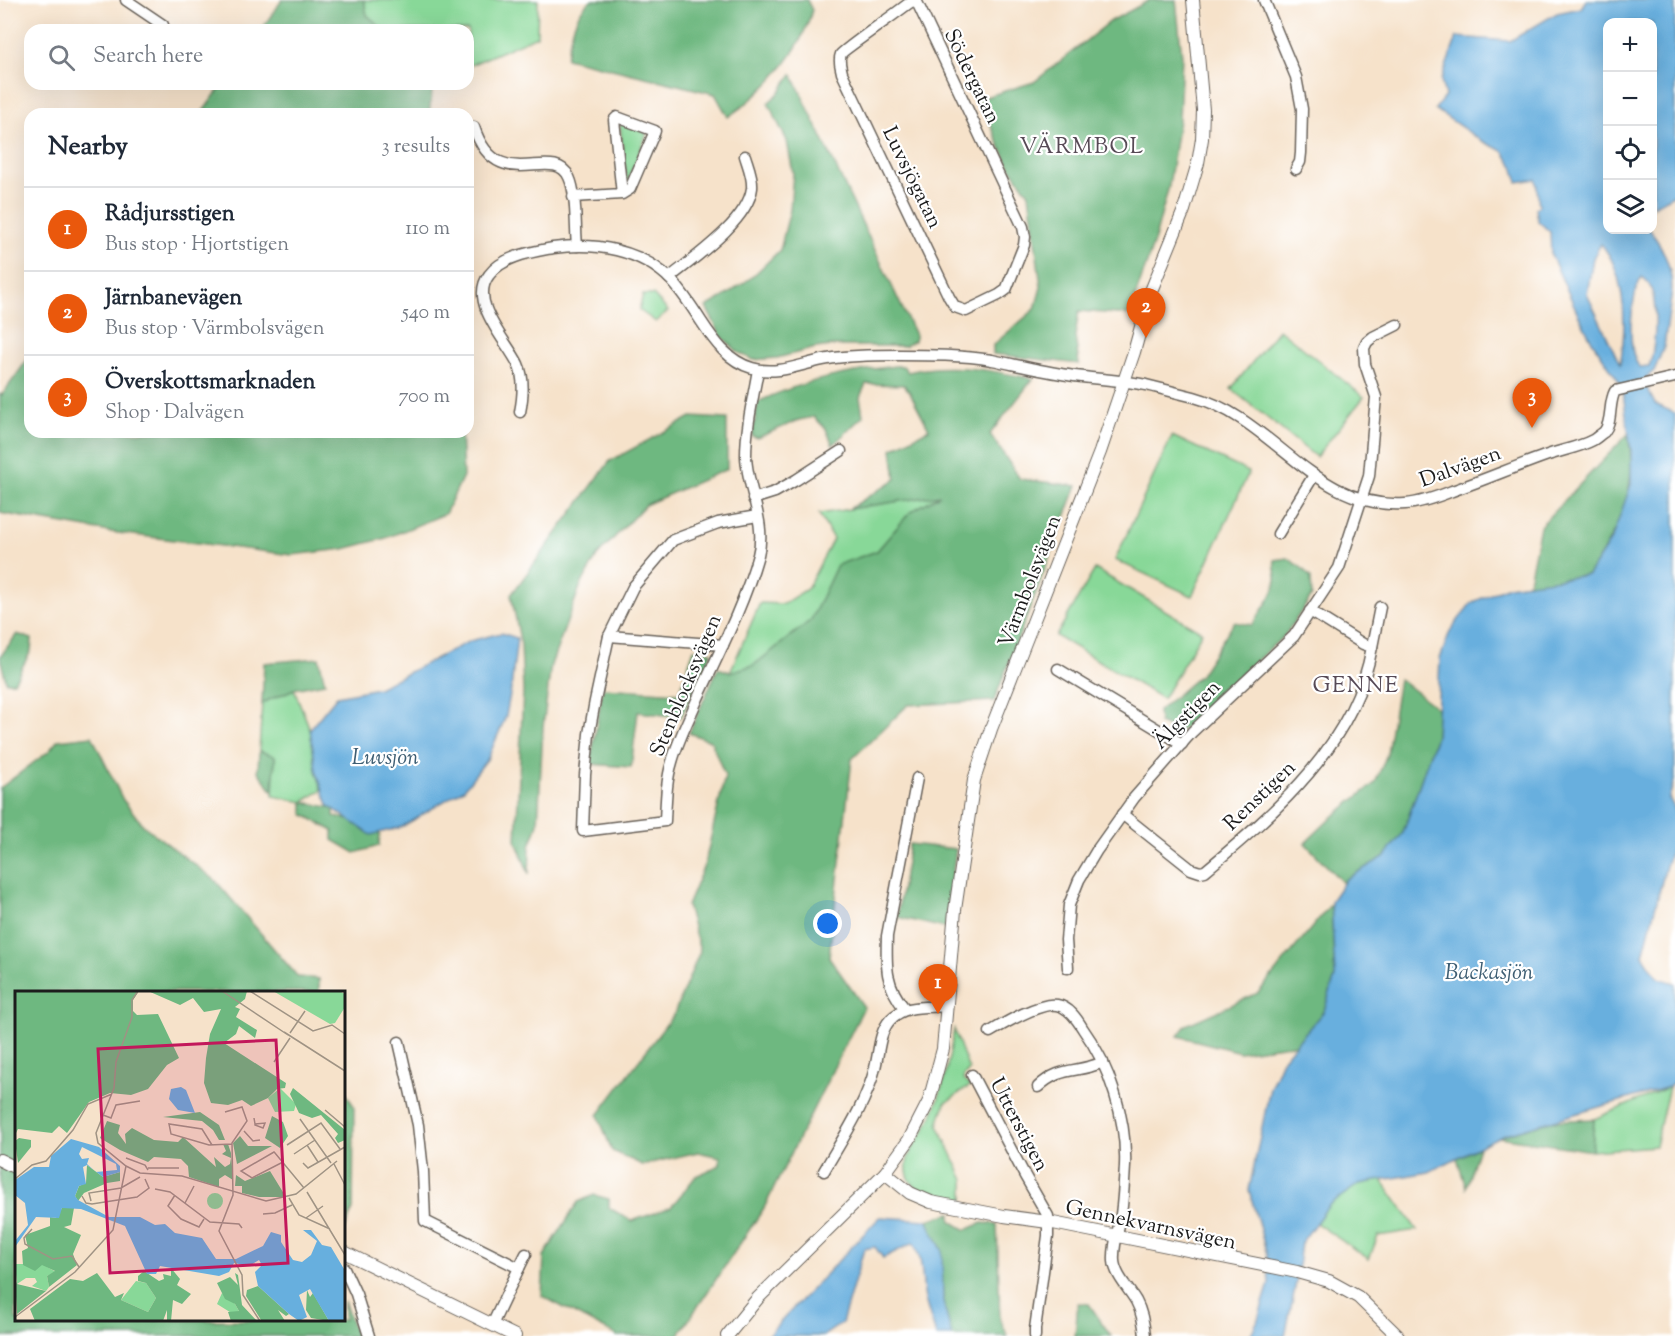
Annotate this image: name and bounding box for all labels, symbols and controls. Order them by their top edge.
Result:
map controls [1603,18,1657,234]
button: + [1603,18,1657,72]
search box [24,24,474,90]
street label: Södergatan [935,24,1007,129]
icon: search [45,41,78,74]
text: Search here [93,41,203,73]
button: − [1603,72,1657,126]
street label: Luvsjögatan [874,122,949,234]
button: locate [1603,126,1657,180]
text: Nearby [48,129,128,166]
district label: VÄRMBOL [1020,132,1144,164]
text: 3 results [381,133,450,162]
button: layers [1603,180,1657,234]
text: Rådjursstigen [105,199,235,231]
text: 1 [64,215,71,244]
text: 110 m [405,215,450,244]
text: Bus stop · Hjortstigen [105,231,289,260]
text: Järnbanevägen [105,283,242,315]
pin: 2 [1126,288,1166,338]
text: 2 [63,299,72,328]
text: 540 m [402,299,450,328]
text: Bus stop · Värmbolsvägen [105,315,325,344]
text: Överskottsmarknaden [105,367,315,399]
pin: 3 [1512,378,1552,428]
text: 3 [63,383,72,412]
text: 700 m [398,383,450,412]
text: Shop · Dalvägen [105,399,245,428]
street label: Dalvägen [1416,439,1506,496]
street label: Värmbolsvägen [992,511,1070,652]
street label: Stenblocksvägen [643,610,730,762]
district label: GENNE [1312,671,1400,703]
street label: Älgstigen [1147,674,1228,757]
water label: Luvsjön [352,743,419,775]
street label: Renstigen [1217,754,1303,839]
your location [813,909,842,938]
water label: Backasjön [1445,958,1534,990]
pin: 1 [918,964,958,1014]
inset map [15,991,345,1321]
street label: Utterstigen [981,1073,1056,1177]
street label: Gennekvarnsvägen [1062,1193,1239,1259]

